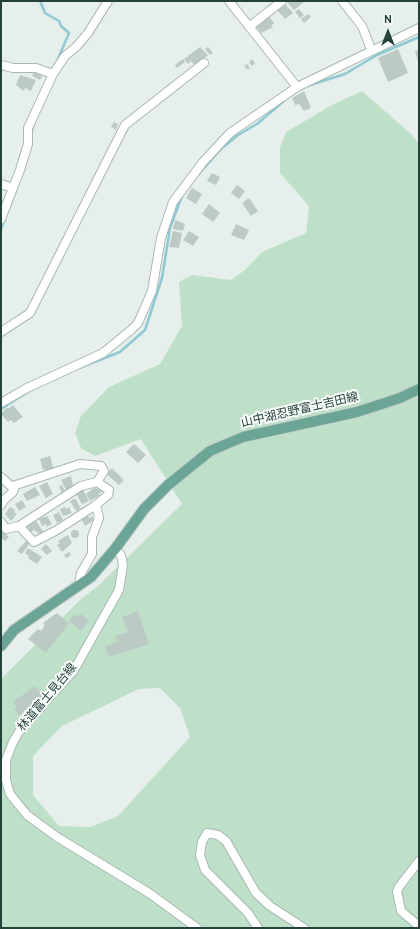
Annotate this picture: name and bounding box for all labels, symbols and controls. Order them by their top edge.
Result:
north arrow [368,12,408,52]
text: N [384,13,392,27]
street label: 山中湖忍野富士吉田線 [240,390,360,432]
street label: 林道富士見台線 [15,661,81,735]

